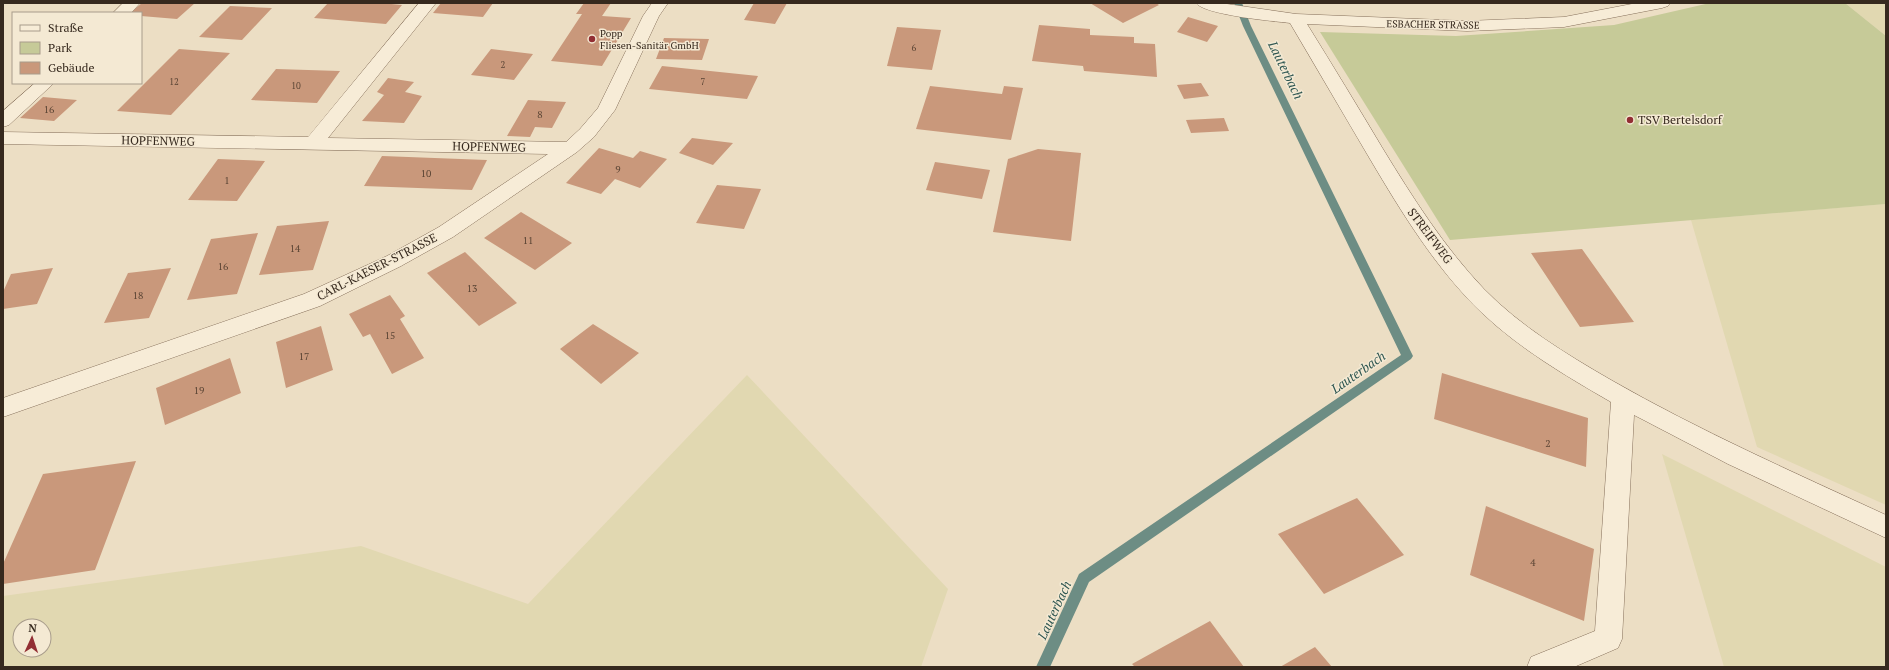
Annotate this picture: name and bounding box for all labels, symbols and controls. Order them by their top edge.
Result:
legend [12,12,142,84]
street label: ESBACHER STRASSE [1386,17,1480,32]
text: Straße [48,20,83,35]
place label: Popp Fliesen-Sanitär GmbH [600,27,699,52]
marker: Popp Fliesen-Sanitär GmbH [587,34,597,44]
water label: Lauterbach [1264,37,1308,102]
text: Park [48,40,73,55]
house number: 6 [912,42,917,54]
house number: 2 [501,59,506,71]
text: Gebäude [48,60,94,75]
house number: 12 [169,76,179,88]
house number: 7 [701,76,706,88]
house number: 10 [291,80,301,92]
house number: 16 [44,103,55,116]
house number: 8 [537,108,543,121]
place label: TSV Bertelsdorf [1638,112,1723,127]
marker: TSV Bertelsdorf [1625,115,1635,125]
street label: HOPFENWEG [121,132,196,149]
street label: HOPFENWEG [452,138,527,155]
house number: 9 [615,163,621,176]
house number: 10 [421,167,431,180]
house number: 1 [224,174,230,187]
street label: STREIFWEG [1405,205,1457,267]
street label: CARL-KAESER-STRASSE [314,230,439,303]
house number: 11 [523,234,533,247]
house number: 14 [290,242,301,255]
house number: 16 [218,260,229,273]
house number: 13 [467,282,477,295]
house number: 18 [133,289,143,302]
house number: 15 [385,329,395,342]
water label: Lauterbach [1326,347,1389,398]
house number: 17 [299,350,309,363]
house number: 19 [194,384,204,397]
house number: 2 [1545,437,1551,450]
house number: 4 [1530,556,1536,569]
water label: Lauterbach [1032,578,1075,643]
north arrow [12,618,52,658]
text: N [28,621,38,635]

